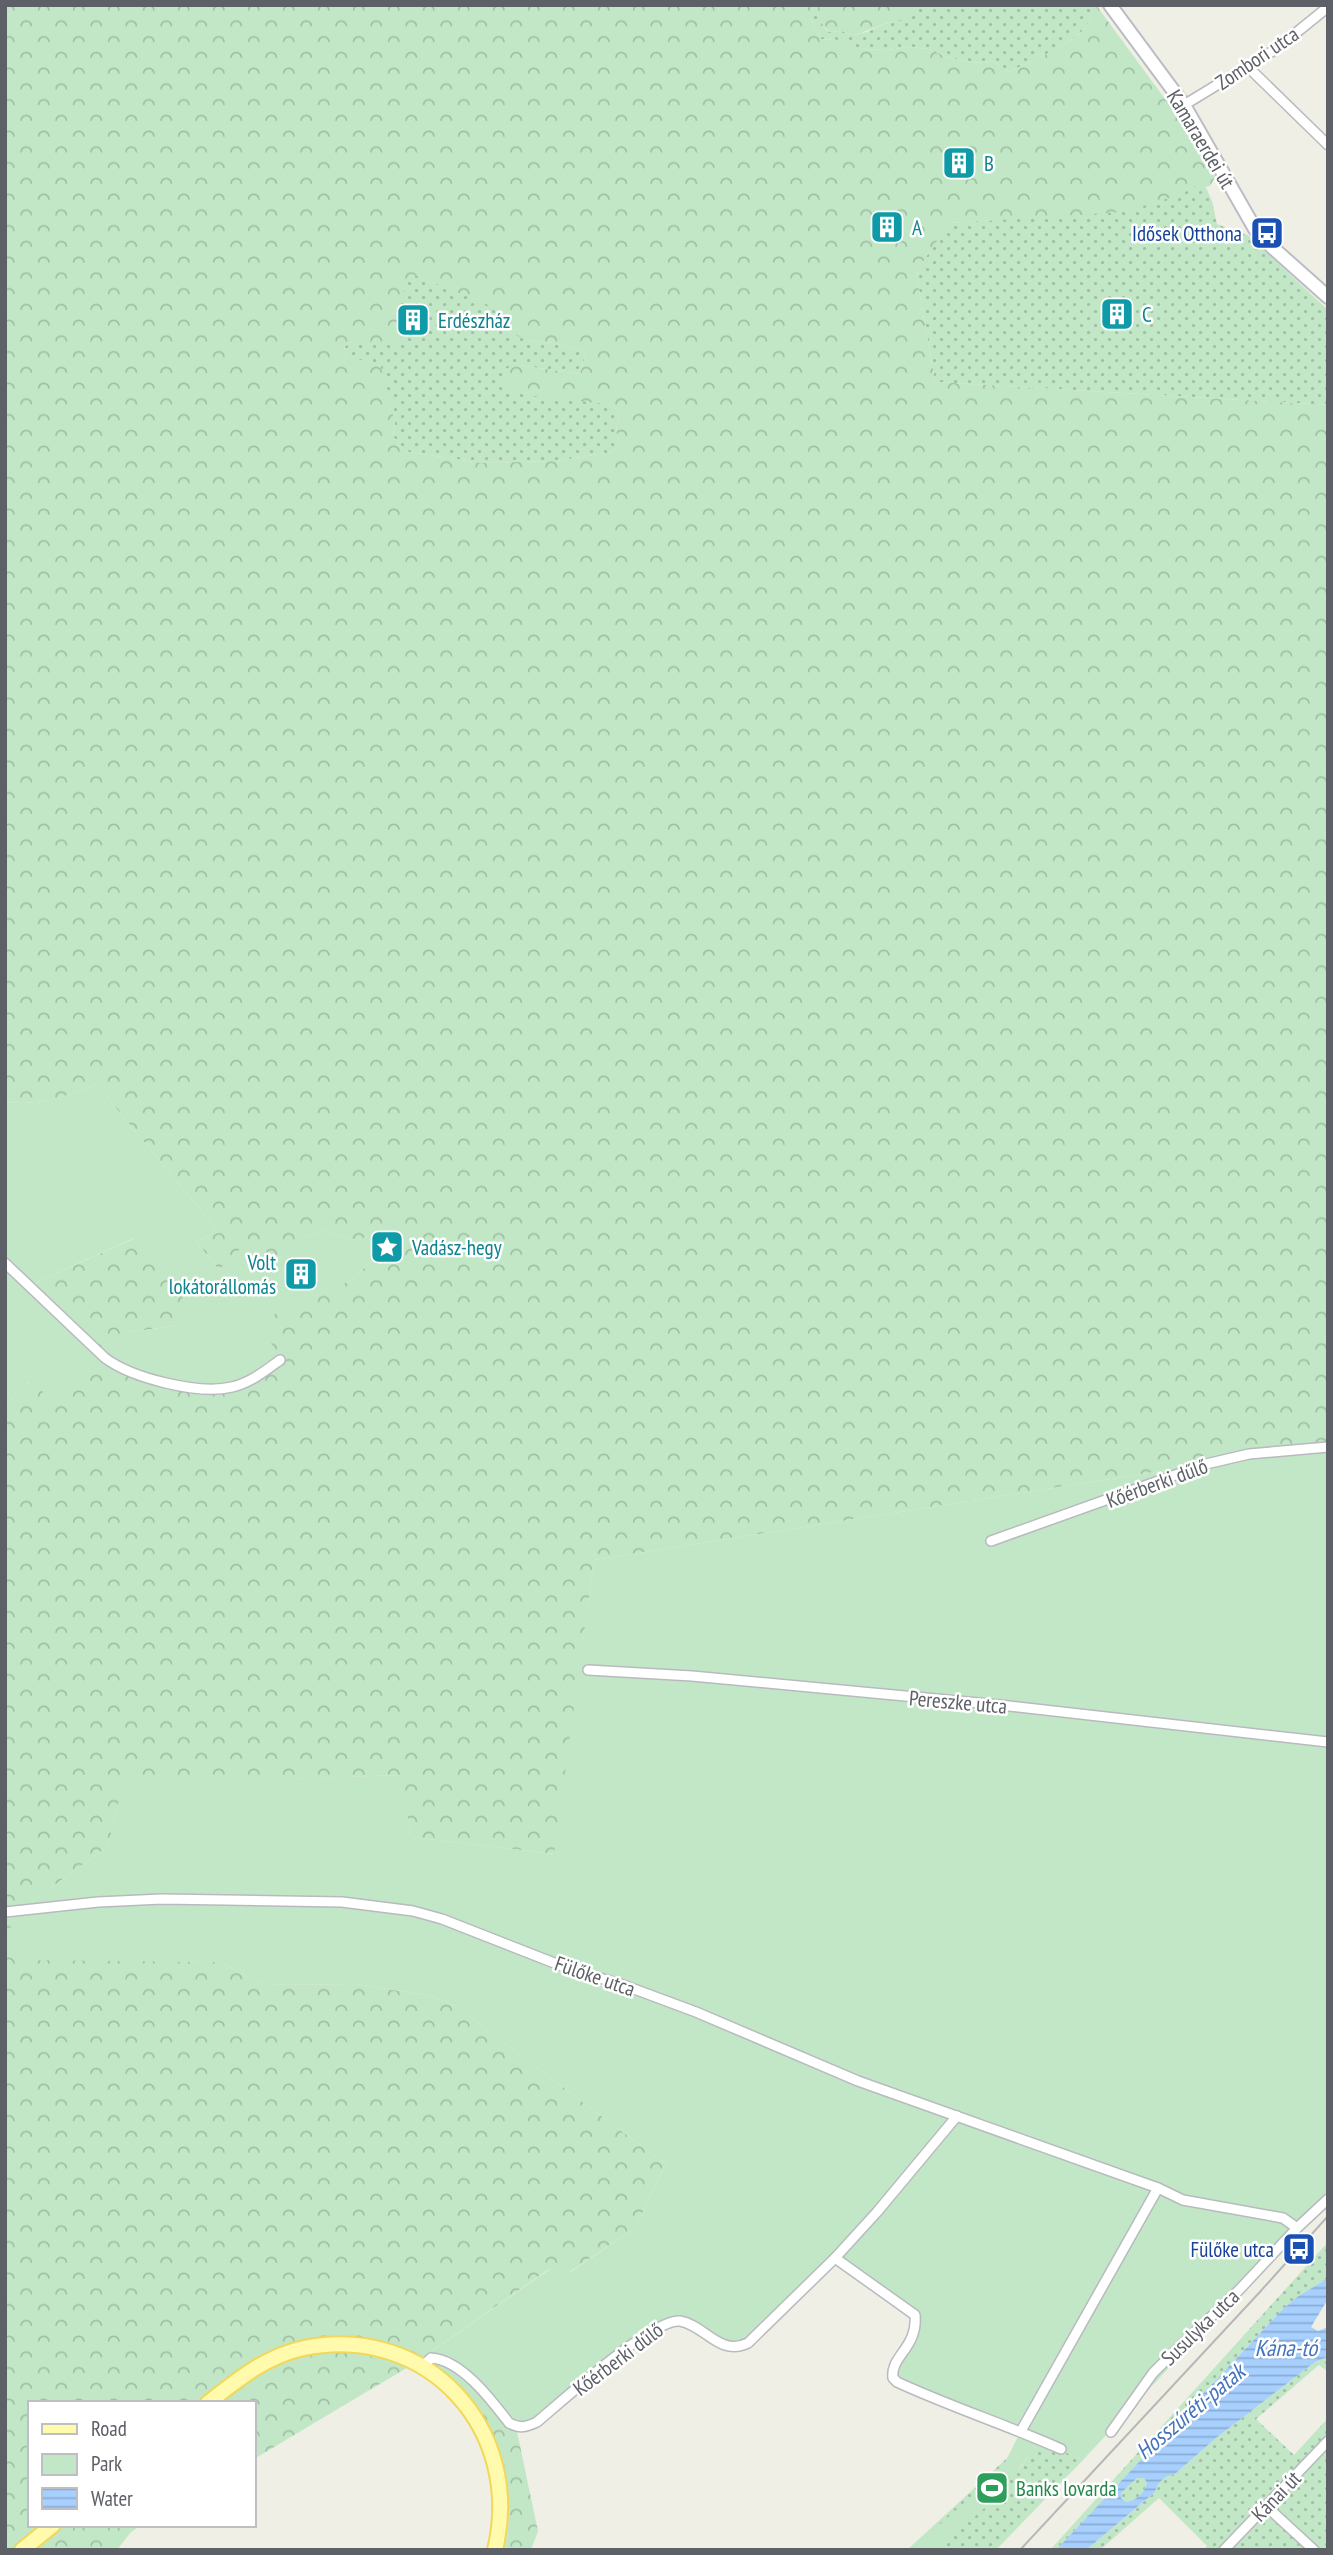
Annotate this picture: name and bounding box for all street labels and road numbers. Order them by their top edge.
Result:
street label: Zombori utca [1210,20,1304,96]
street label: Kamaraerdei út [1161,85,1241,194]
street label: Kőérberki dűlő [1103,1452,1211,1514]
street label: Pereszke utca [908,1684,1008,1720]
street label: Fülőke utca [551,1950,639,2002]
street label: Susulyka utca [1155,2283,1245,2371]
street label: Kőérberki dűlő [568,2316,668,2402]
street label: Kánai út [1245,2465,1307,2527]

